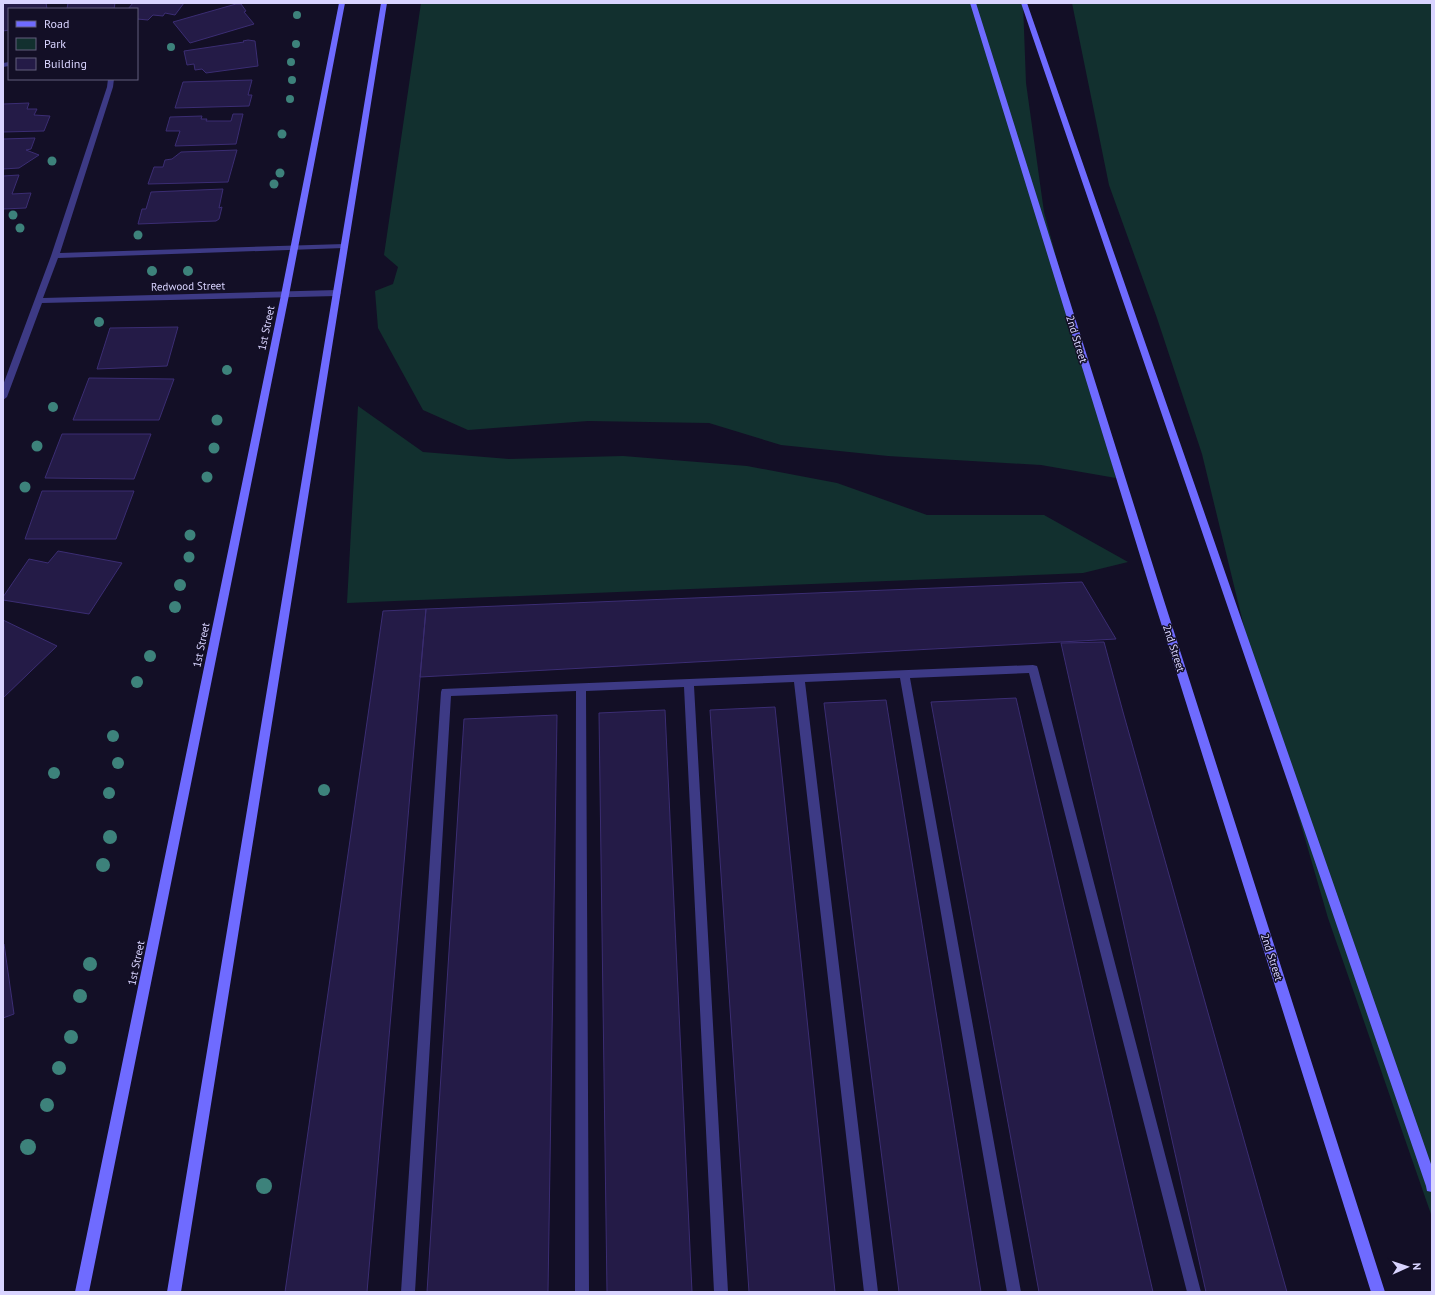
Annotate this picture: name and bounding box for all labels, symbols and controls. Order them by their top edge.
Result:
legend [8,8,138,80]
text: Road [44,16,69,31]
text: Park [44,36,66,51]
text: Building [44,56,87,71]
street label: Redwood Street [151,278,225,294]
street label: 1st Street [254,304,278,352]
street label: 2nd Street [1063,314,1091,365]
street label: 1st Street [189,621,213,669]
street label: 2nd Street [1160,623,1188,674]
street label: 2nd Street [1258,932,1286,983]
street label: 1st Street [124,939,148,987]
north arrow [1387,1247,1427,1287]
text: N [1410,1262,1424,1270]

